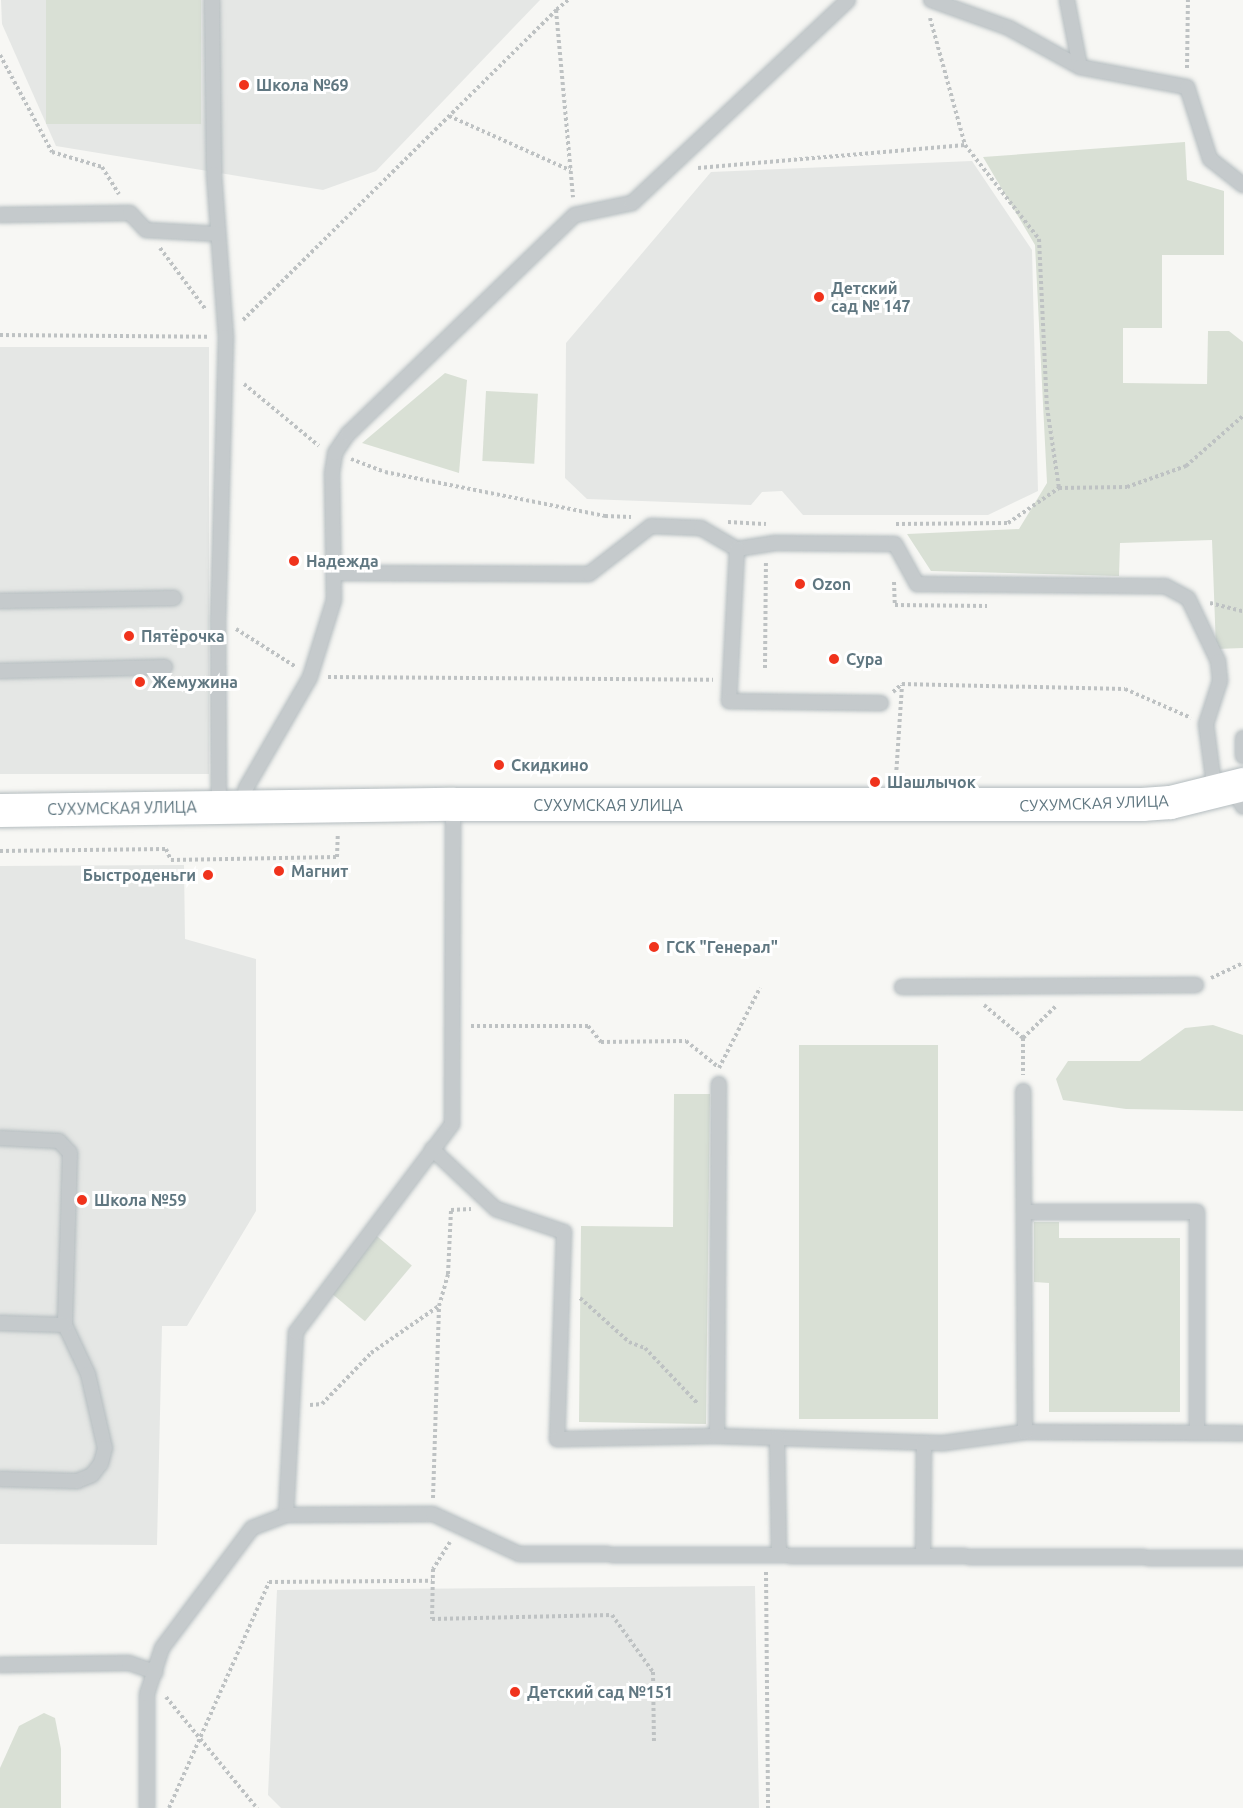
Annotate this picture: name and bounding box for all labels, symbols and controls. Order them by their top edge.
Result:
place label: Школа №69 [256,75,349,95]
marker: Школа №69 [237,78,251,92]
place label: Детский сад № 147 [831,278,911,316]
marker: Детский сад № 147 [812,290,826,304]
place label: Надежда [306,551,379,571]
marker: Надежда [287,554,301,568]
place label: Ozon [812,574,851,594]
marker: Ozon [793,577,807,591]
place label: Пятёрочка [141,626,225,646]
marker: Пятёрочка [122,629,136,643]
place label: Сура [846,649,883,669]
marker: Сура [827,652,841,666]
place label: Жемужина [152,672,238,692]
marker: Жемужина [133,675,147,689]
place label: Скидкино [511,755,589,775]
marker: Скидкино [492,758,506,772]
place label: Шашлычок [887,772,976,792]
marker: Шашлычок [868,775,882,789]
street label: СУХУМСКАЯ УЛИЦА [1019,791,1169,815]
street label: СУХУМСКАЯ УЛИЦА [533,795,683,815]
street label: СУХУМСКАЯ УЛИЦА [47,797,197,819]
place label: Магнит [291,861,348,881]
marker: Магнит [272,864,286,878]
place label: Быстроденьги [83,865,196,885]
marker: Быстроденьги [201,868,215,882]
place label: ГСК "Генерал" [666,937,778,957]
marker: ГСК "Генерал" [647,940,661,954]
place label: Школа №59 [94,1190,187,1210]
marker: Школа №59 [75,1193,89,1207]
place label: Детский сад №151 [527,1682,673,1702]
marker: Детский сад №151 [508,1685,522,1699]

